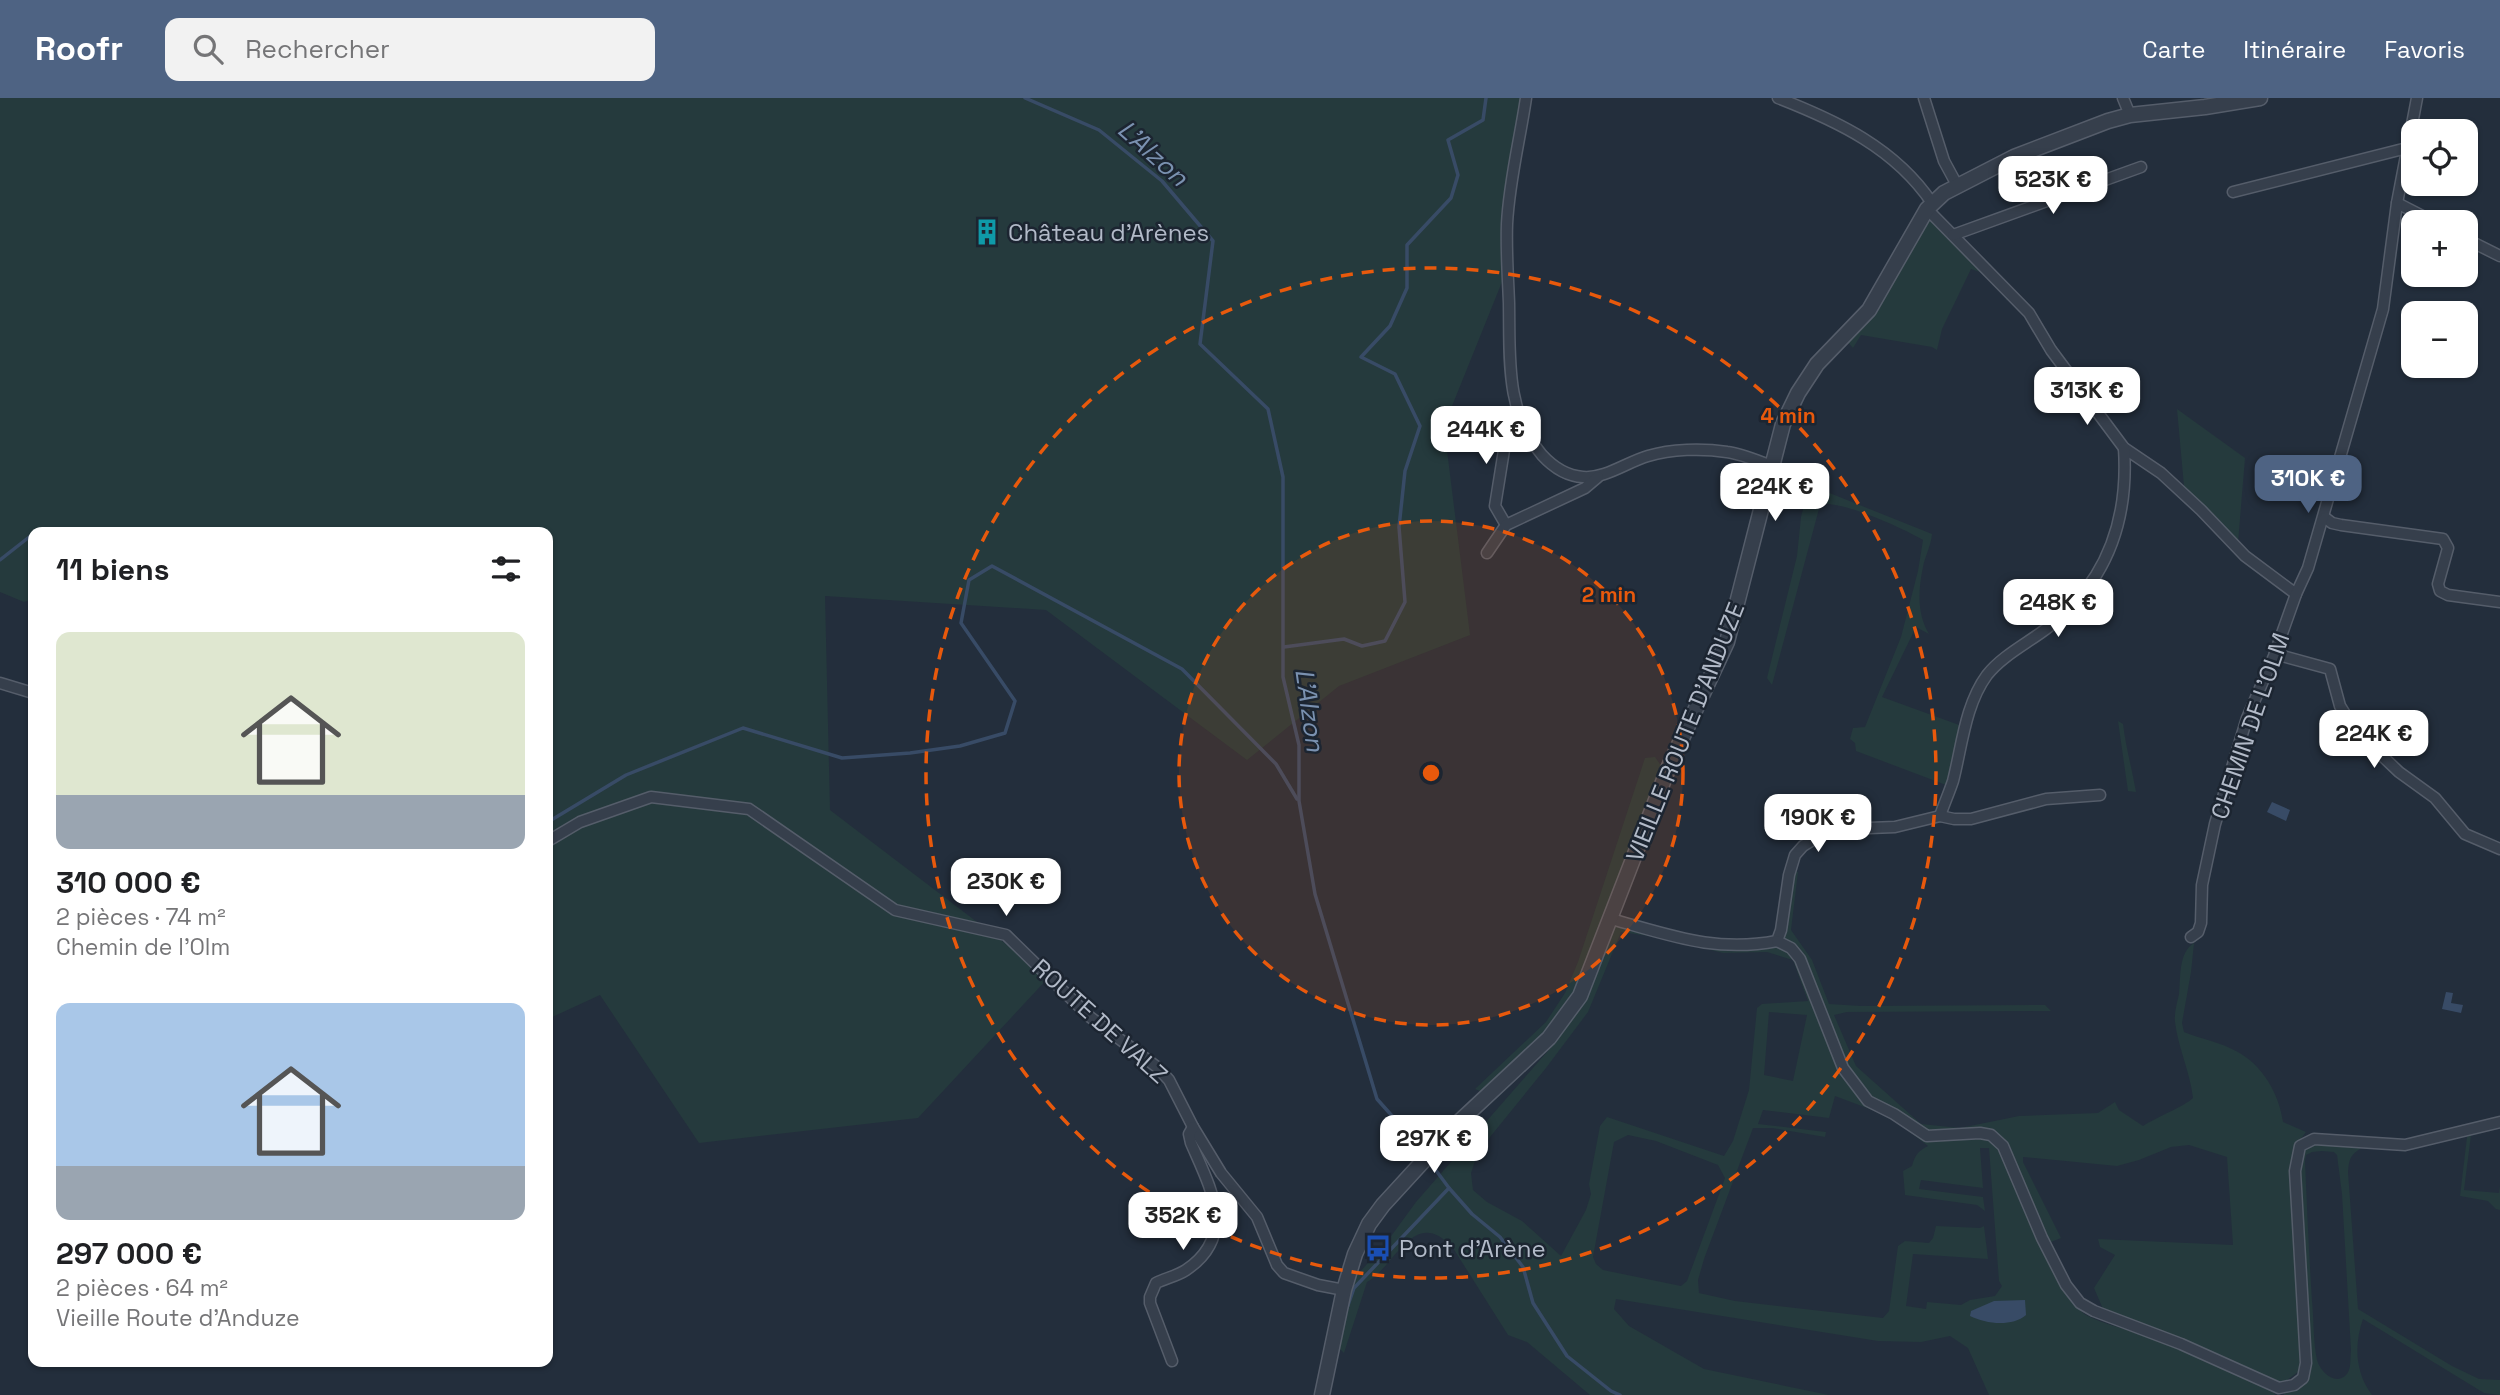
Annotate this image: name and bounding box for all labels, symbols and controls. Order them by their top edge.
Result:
search box [165,18,655,81]
text: Roofr [35,28,123,70]
icon: search [189,30,227,68]
text: Rechercher [245,32,390,66]
text: Carte [2142,34,2205,65]
text: Itinéraire [2243,34,2346,65]
text: Favoris [2384,34,2465,65]
water label: L'Alzon [1111,112,1196,194]
map controls [2401,119,2478,378]
button: locate [2401,119,2478,196]
pin: 523K € [1996,156,2110,216]
text: 523K € [2014,164,2092,194]
button: + [2401,210,2478,287]
building icon: Château d'Arènes [972,217,1002,247]
place label: Château d'Arènes [1008,217,1209,248]
button: − [2401,301,2478,378]
pin: 313K € [2030,368,2144,427]
text: 313K € [2050,375,2124,405]
text: 4 min [1760,402,1816,429]
pin: 244K € [1429,406,1543,466]
text: 244K € [1447,414,1525,444]
pin: 310K € [2251,456,2365,515]
text: 310K € [2271,463,2345,493]
pin: 224K € [1718,464,1832,523]
text: 224K € [1736,471,1814,501]
text: 11 biens [56,550,169,589]
icon: filters [487,550,525,588]
pin: 248K € [2001,580,2115,639]
text: 2 min [1582,581,1636,608]
text: 248K € [2019,587,2097,617]
street label: VIEILLE ROUTE D'ANDUZE [1619,598,1751,866]
street label: CHEMIN DE L'OLM [2204,629,2296,823]
water label: L'Alzon [1287,666,1333,755]
icon: home [228,677,354,803]
pin: 224K € [2317,710,2431,770]
text: 224K € [2335,718,2413,748]
centre of rings [1419,761,1443,785]
pin: 190K € [1761,794,1875,854]
text: 190K € [1780,802,1856,832]
pin: 230K € [949,858,1063,918]
text: 310 000 € [56,863,201,902]
text: 230K € [967,866,1045,896]
text: 2 pièces · 74 m² [56,902,226,932]
text: Chemin de l'Olm [56,932,230,962]
street label: ROUTE DE VALZ [1026,952,1174,1090]
icon: home [228,1048,354,1174]
pin: 297K € [1377,1116,1491,1175]
text: 297K € [1396,1123,1472,1153]
pin: 352K € [1126,1192,1240,1252]
text: 352K € [1144,1200,1222,1230]
bus stop icon: Pont d'Arène [1363,1233,1393,1263]
place label: Pont d'Arène [1399,1233,1546,1264]
text: 297 000 € [56,1234,202,1273]
text: 2 pièces · 64 m² [56,1273,228,1303]
text: Vieille Route d'Anduze [56,1303,300,1333]

